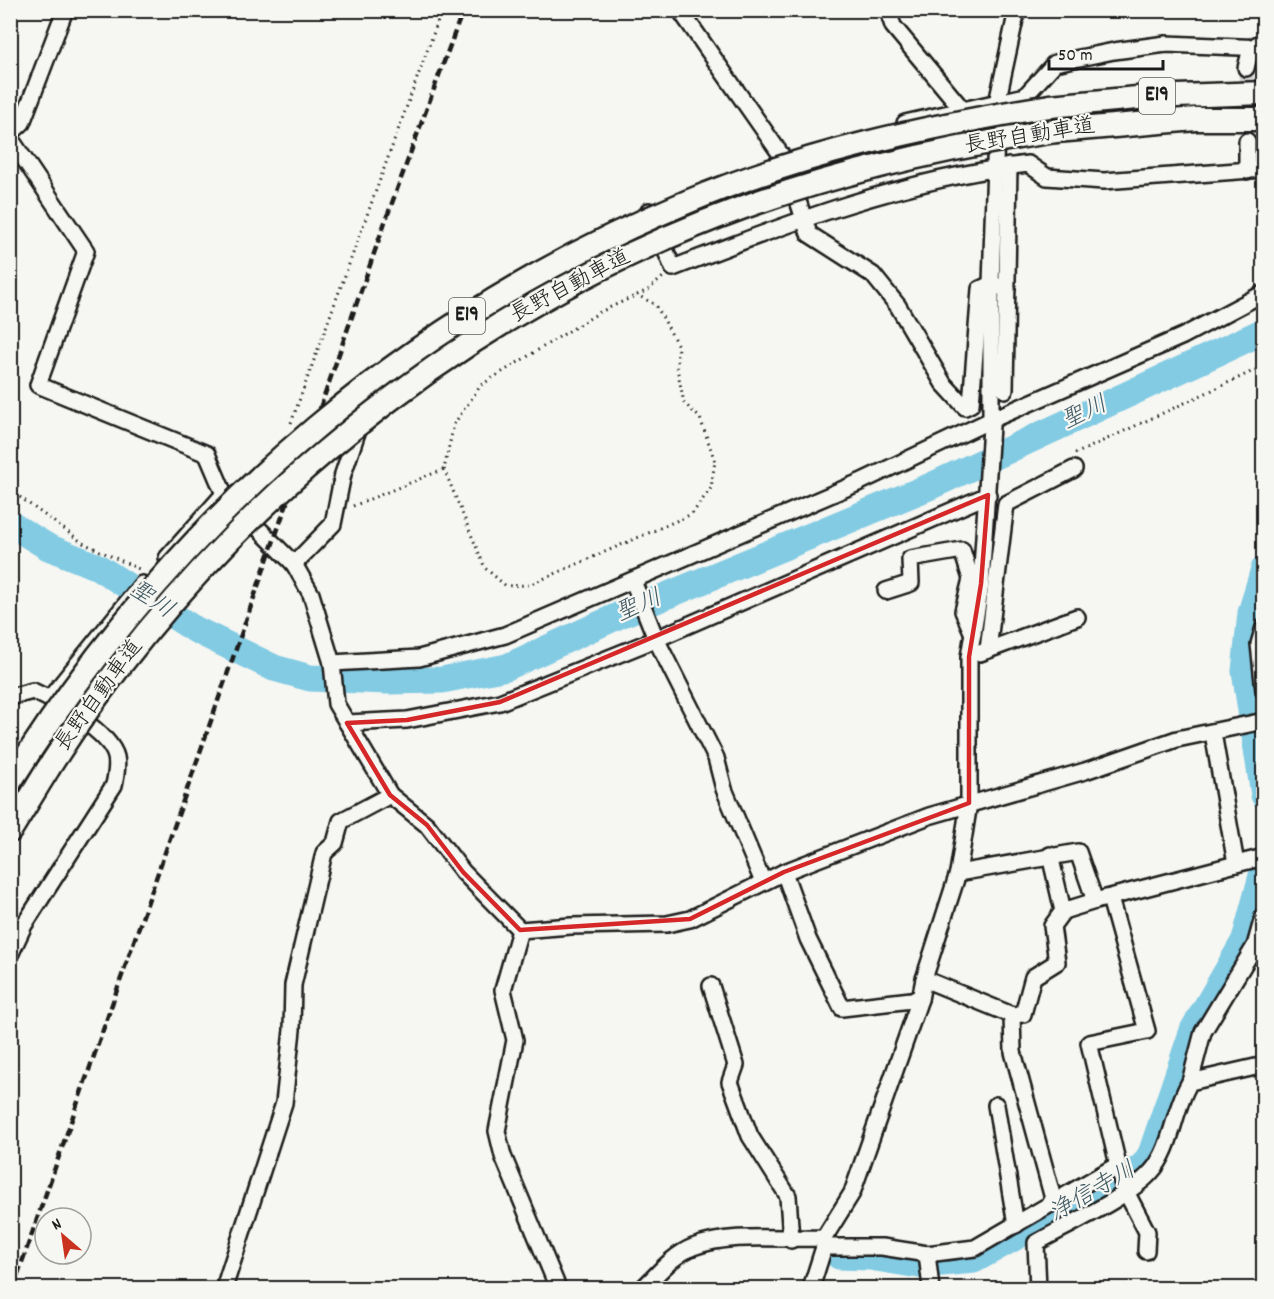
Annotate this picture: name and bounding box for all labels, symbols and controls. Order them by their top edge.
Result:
scale bar [1049,33,1163,71]
text: 50 m [1058,44,1093,69]
road number: E19 [1139,78,1175,114]
street label: 長野自動車道 [962,111,1098,163]
street label: 長野自動車道 [505,242,637,332]
road number: E19 [449,298,485,334]
water label: 聖川 [1056,388,1114,440]
water label: 聖川 [122,574,180,628]
water label: 聖川 [610,582,668,632]
street label: 長野自動車道 [49,633,151,759]
water label: 浄信寺川 [1043,1154,1143,1232]
north arrow [33,1206,93,1266]
text: N [48,1213,66,1237]

